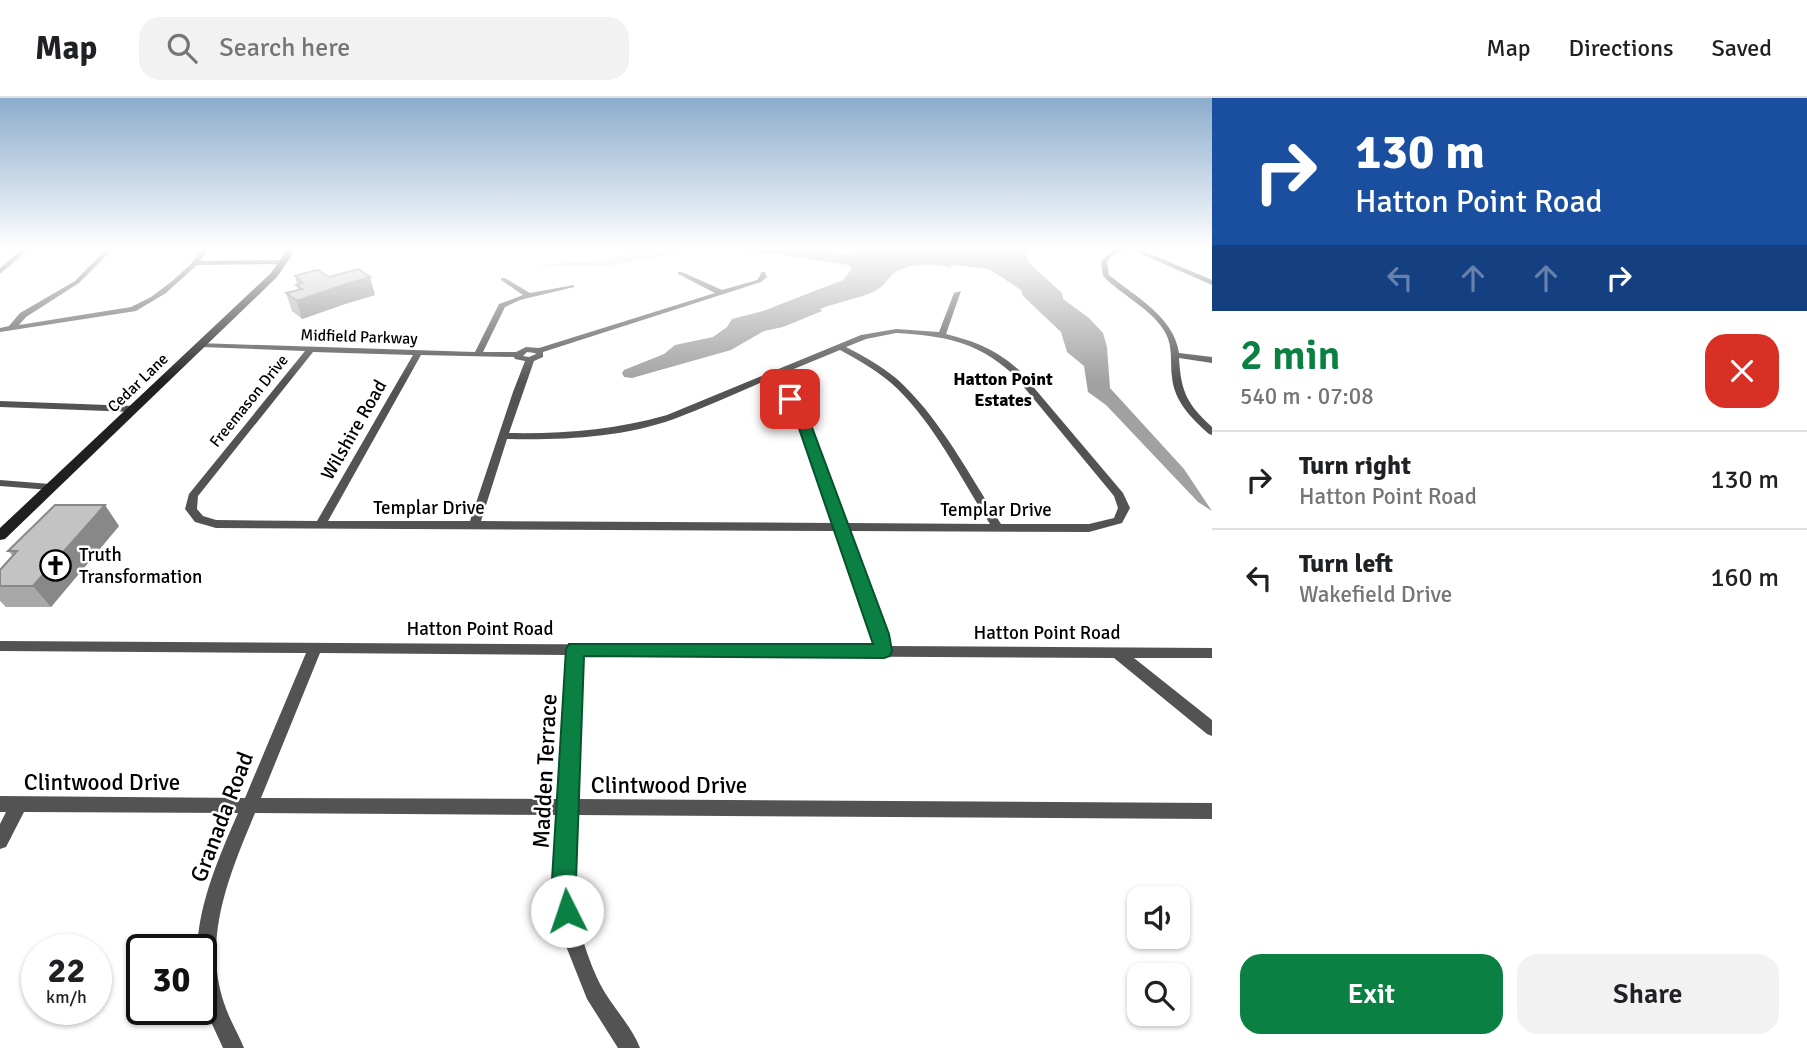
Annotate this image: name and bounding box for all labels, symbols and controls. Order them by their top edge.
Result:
search box [139,17,629,80]
text: Map [35,28,97,69]
icon: search [163,29,201,67]
text: Search here [219,32,350,64]
text: Map [1486,33,1531,63]
text: Directions [1569,33,1674,63]
text: Saved [1712,33,1772,63]
text: 130 m [1355,122,1485,182]
icon: right [1240,126,1331,217]
text: Hatton Point Road [1355,182,1602,221]
icon: left [1381,259,1419,297]
icon: ahead [1454,259,1492,297]
icon: ahead [1527,259,1565,297]
icon: right [1600,259,1638,297]
street label: Midfield Parkway [300,325,418,349]
text: 2 min [1240,330,1341,381]
button: close [1705,334,1779,408]
street label: Cedar Lane [104,349,172,417]
street label: Freemason Drive [205,350,293,452]
district label: Hatton Point Estates [953,368,1053,411]
pin [760,369,820,429]
street label: Wilshire Road [316,376,392,484]
icon: arrive [771,380,809,418]
text: 540 m · 07:08 [1240,382,1374,411]
text: Turn right [1299,450,1411,482]
icon: right [1240,461,1278,499]
text: 130 m [1710,464,1779,496]
text: Hatton Point Road [1299,482,1477,511]
street label: Templar Drive [373,496,485,520]
street label: Templar Drive [940,498,1052,522]
place label: Truth Transformation [79,543,202,589]
text: Turn left [1299,548,1393,580]
church icon: Truth Transformation [39,549,73,583]
icon: left [1240,559,1278,597]
text: 160 m [1710,562,1779,594]
text: Wakefield Drive [1299,580,1452,609]
street label: Hatton Point Road [407,617,553,641]
street label: Hatton Point Road [974,621,1120,645]
street label: Madden Terrace [526,693,564,849]
street label: Granada Road [184,748,260,886]
street label: Clintwood Drive [24,768,180,797]
street label: Clintwood Drive [591,771,747,800]
position arrow [530,874,604,948]
map controls [1127,886,1190,1026]
button: sound [1127,886,1190,949]
speed limit sign: 30 [126,934,217,1025]
text: 22 [48,949,85,992]
button: Exit [1240,954,1503,1034]
button: Share [1517,954,1779,1034]
button: search [1127,963,1190,1026]
text: km/h [46,986,87,1008]

